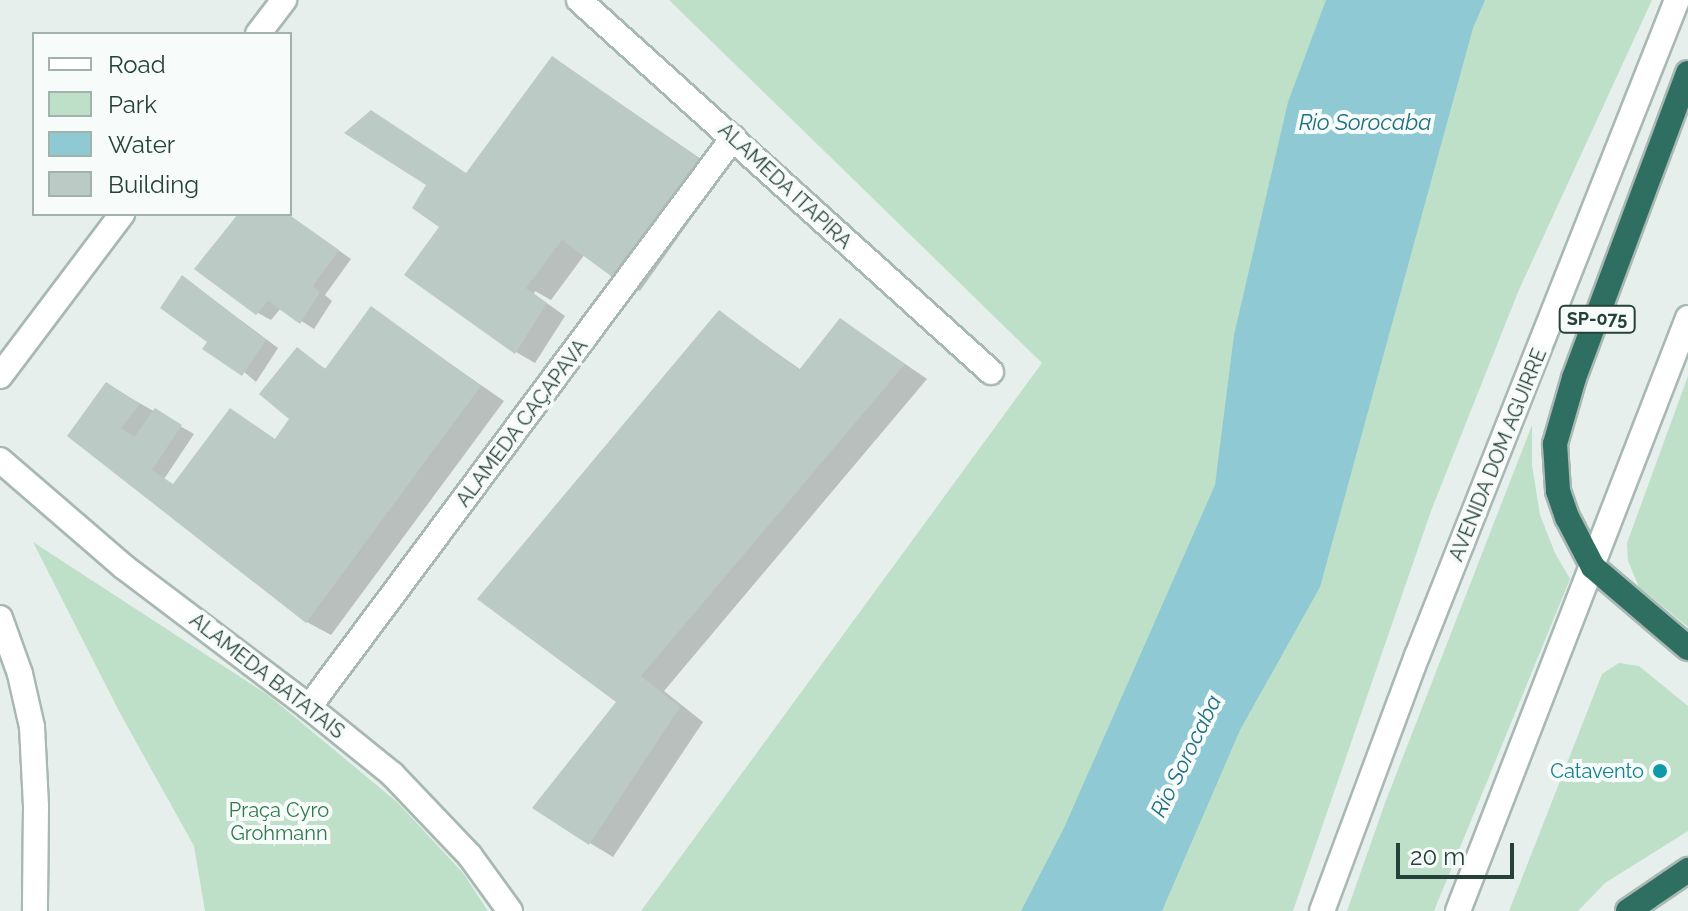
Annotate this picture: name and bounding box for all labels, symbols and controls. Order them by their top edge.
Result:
legend [32,32,292,216]
text: Road [108,50,166,79]
text: Park [108,90,157,119]
water label: Rio Sorocaba [1299,110,1431,136]
street label: ALAMEDA ITAPIRA [713,118,857,254]
text: Water [108,130,175,159]
text: Building [108,170,199,199]
road number: SP-075 [1557,305,1637,333]
street label: ALAMEDA CAÇAPAVA [451,334,593,512]
street label: AVENIDA DOM AGUIRRE [1444,345,1552,565]
street label: ALAMEDA BATATAIS [185,608,349,744]
water label: Rio Sorocaba [1145,691,1227,821]
place label: Catavento [1550,759,1644,783]
marker: Catavento [1651,762,1669,780]
park label: Praça Cyro Grohmann [229,798,329,845]
scale bar [1400,827,1518,877]
text: 20 m [1410,842,1465,871]

